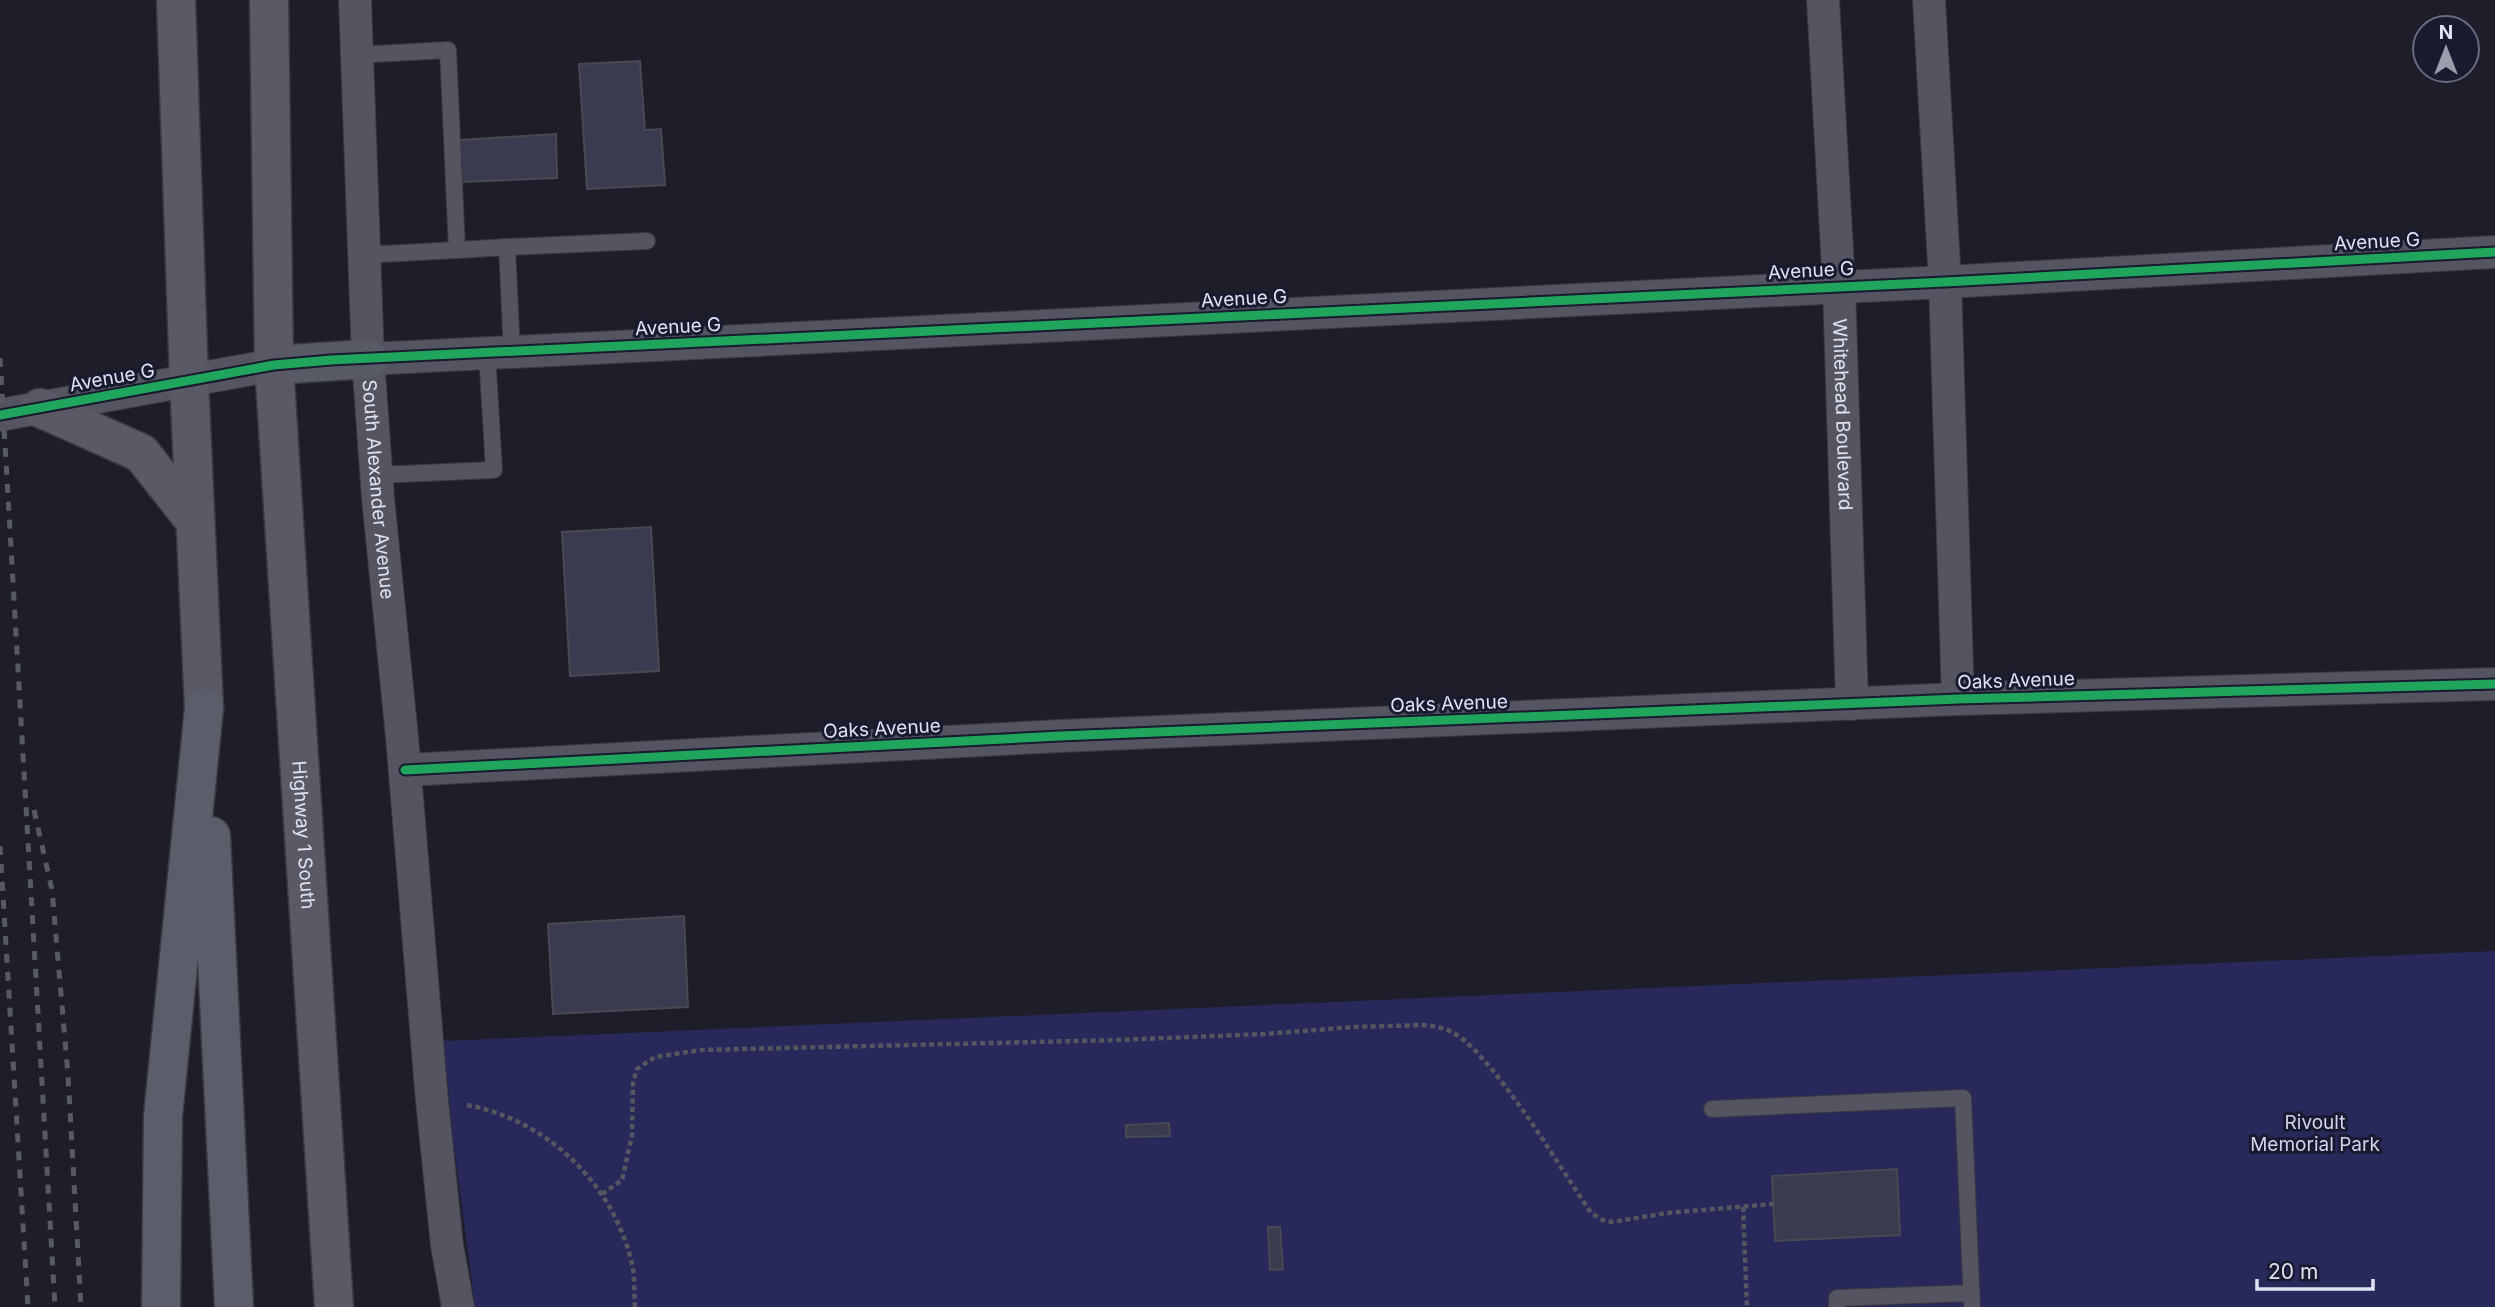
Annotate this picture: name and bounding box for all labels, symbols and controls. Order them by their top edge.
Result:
north arrow [2411,14,2481,84]
text: N [2439,21,2453,44]
street label: Avenue G [2333,228,2421,255]
street label: Avenue G [1767,257,1855,284]
street label: Avenue G [1200,285,1288,312]
street label: Avenue G [634,313,722,340]
street label: Whitehead Boulevard [1828,318,1857,511]
street label: Avenue G [68,359,157,396]
street label: South Alexander Avenue [358,379,399,600]
street label: Oaks Avenue [1957,667,2075,694]
street label: Oaks Avenue [1390,690,1508,717]
street label: Oaks Avenue [823,714,941,743]
street label: Highway 1 South [287,760,320,910]
park label: Rivoult Memorial Park [2250,1111,2380,1156]
scale bar [2257,1248,2372,1292]
text: 20 m [2268,1259,2318,1284]

